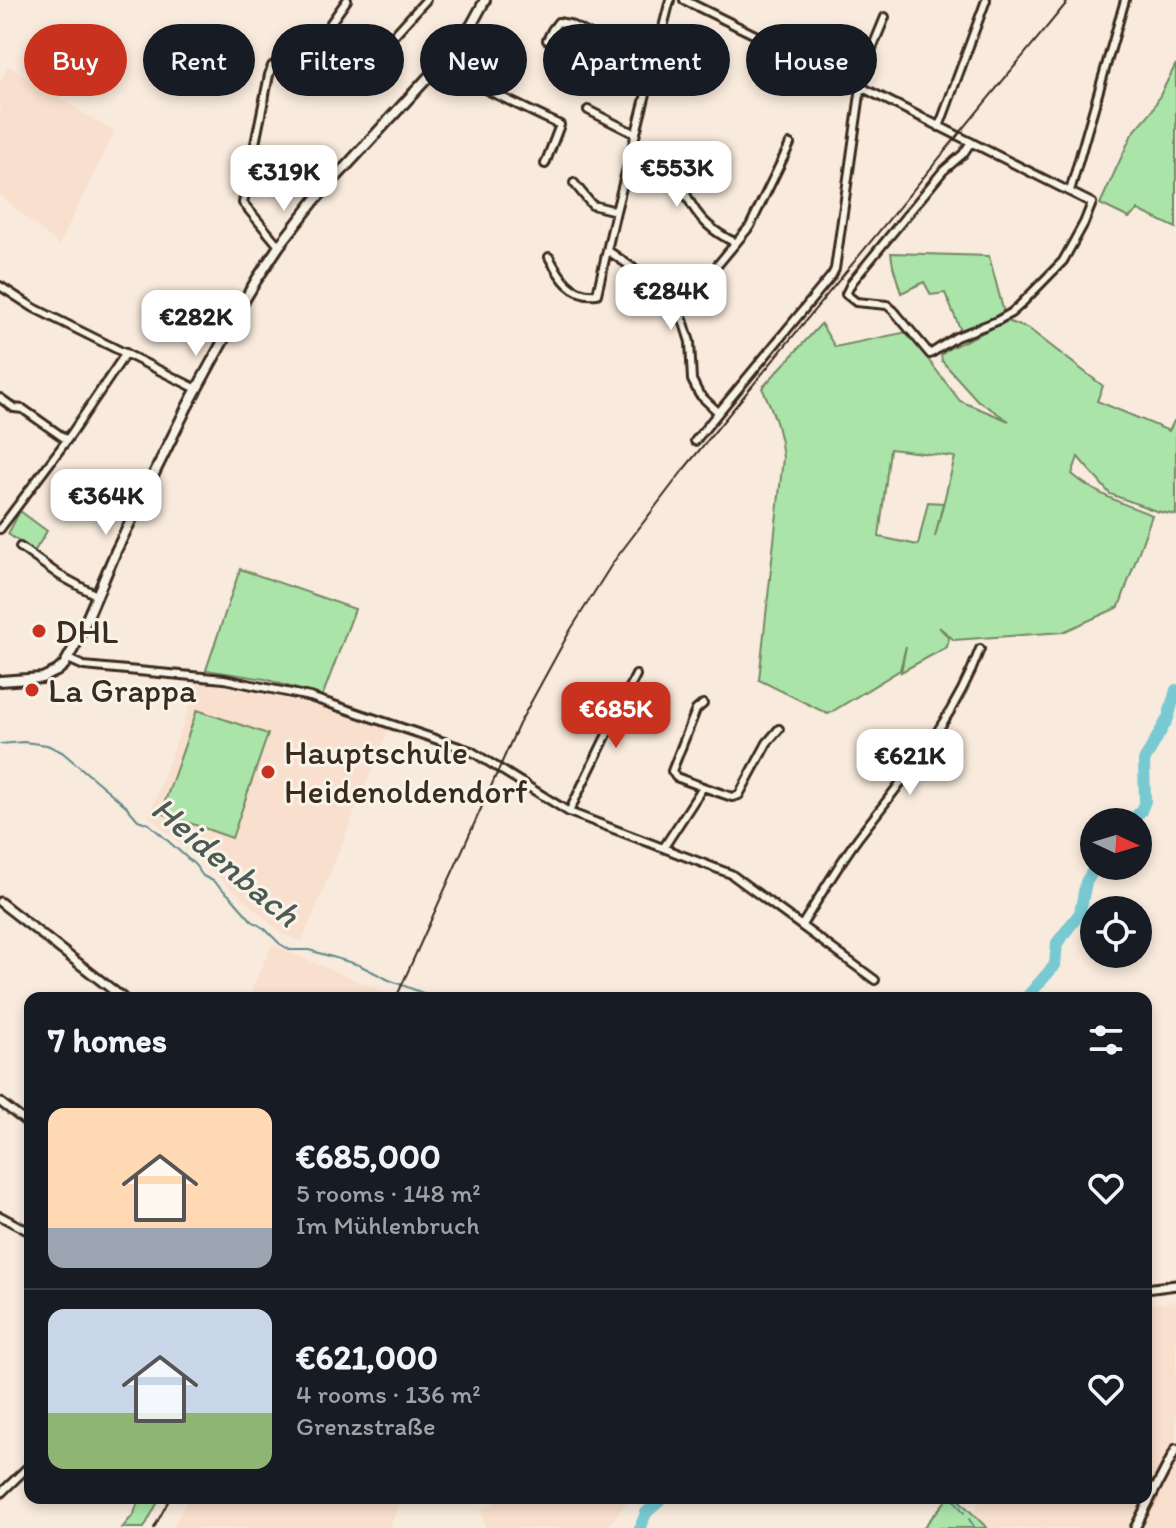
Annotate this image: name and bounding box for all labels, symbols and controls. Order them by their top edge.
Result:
chip: Buy [24,24,127,96]
chip: Rent [143,24,255,96]
chip: Filters [271,24,404,96]
chip: New [420,24,527,96]
chip: Apartment [543,24,730,96]
chip: House [746,24,877,96]
pin: €553K [621,141,733,209]
pin: €319K [228,145,340,213]
text: €553K [641,151,713,183]
text: €319K [248,155,320,187]
pin: €284K [615,264,727,332]
text: €284K [633,274,709,306]
pin: €282K [140,290,252,358]
text: €282K [159,300,233,332]
pin: €364K [50,469,162,537]
text: €364K [68,479,144,511]
place label: DHL [55,611,118,652]
marker: DHL [30,622,48,640]
place label: La Grappa [48,670,197,711]
marker: La Grappa [23,681,41,699]
pin: €685K [560,682,672,750]
text: €685K [579,692,653,724]
pin: €621K [854,729,966,797]
place label: Hauptschule Heidenoldendorf [284,732,528,812]
text: €621K [875,739,945,771]
marker: Hauptschule Heidenoldendorf [259,763,277,781]
water label: Heidenbach [143,786,309,936]
north arrow [1080,808,1152,880]
map controls [1080,808,1152,968]
button: locate [1080,896,1152,968]
icon: filters [1084,1018,1128,1062]
text: 7 homes [48,1020,167,1061]
text: €685,000 [296,1136,441,1177]
icon: home [112,1140,208,1236]
icon: heart [1084,1166,1128,1210]
text: 5 rooms · 148 m² [296,1177,481,1209]
text: Im Mühlenbruch [296,1209,479,1241]
text: €621,000 [296,1337,438,1378]
icon: home [112,1341,208,1437]
icon: heart [1084,1367,1128,1411]
text: 4 rooms · 136 m² [296,1378,481,1410]
text: Grenzstraße [296,1410,435,1442]

